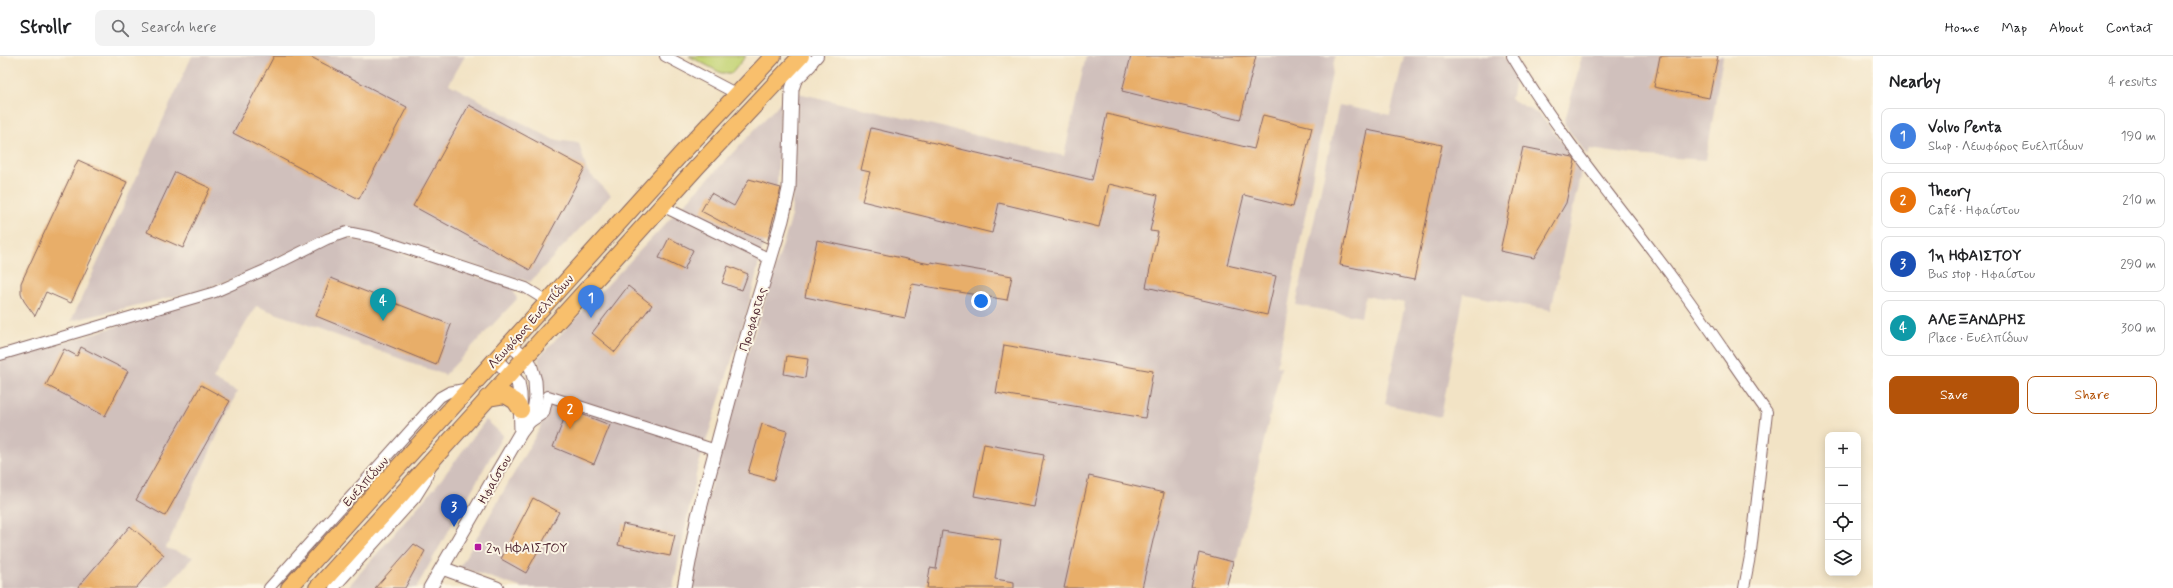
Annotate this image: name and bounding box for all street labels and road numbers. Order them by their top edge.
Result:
street label: Λεωφόρος Ευελπίδων [484,271,578,373]
street label: Προφαρτας [736,285,771,354]
street label: Ηφαίστου [474,452,516,507]
street label: Ευελπίδων [339,453,393,510]

